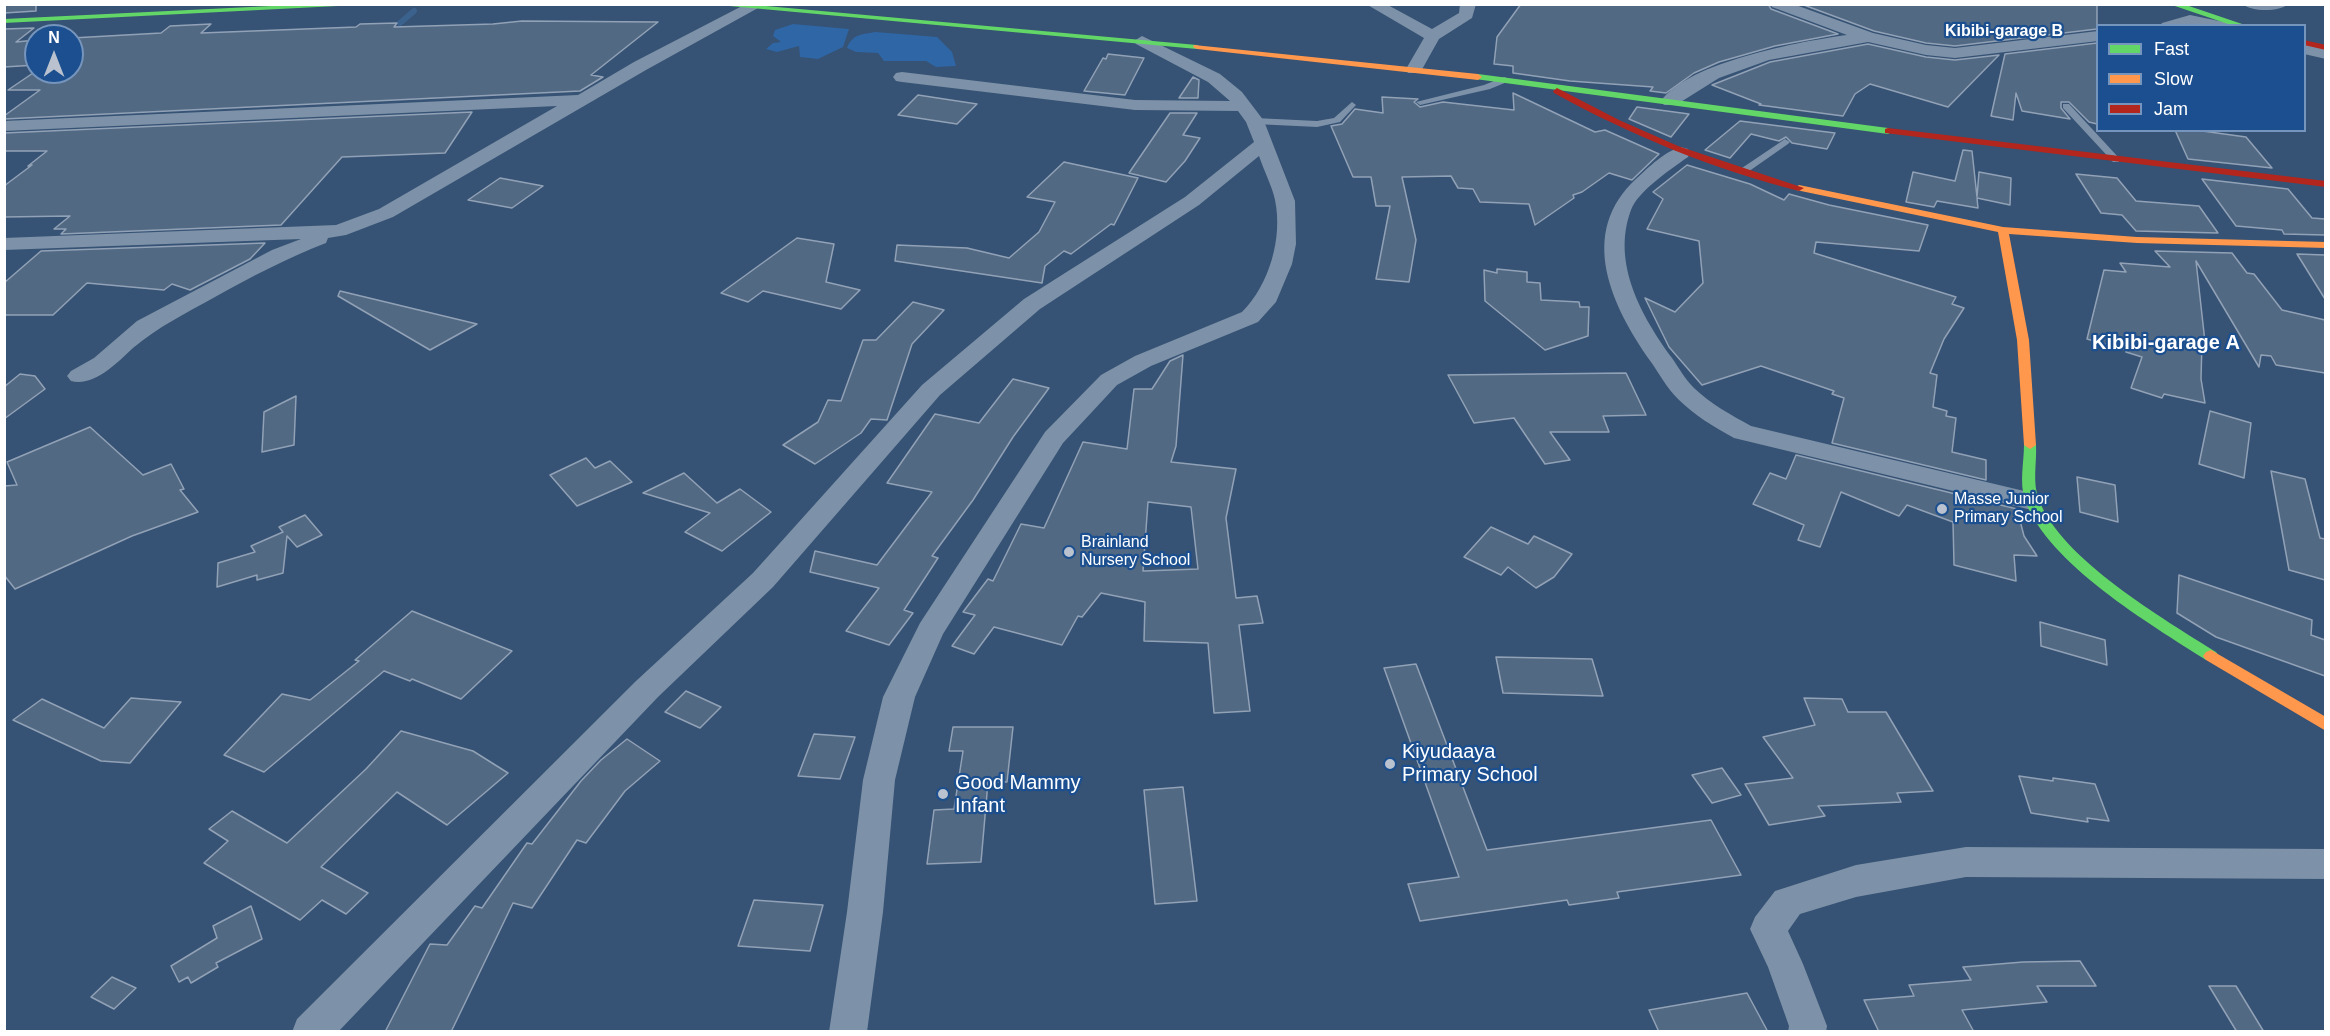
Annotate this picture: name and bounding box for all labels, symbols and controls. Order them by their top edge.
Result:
district label: Kibibi-garage B [1945,22,2063,42]
north arrow [24,24,84,84]
legend [2096,24,2306,132]
text: N [48,29,60,46]
text: Fast [2154,39,2189,59]
text: Slow [2154,69,2193,89]
text: Jam [2154,99,2188,119]
district label: Kibibi-garage A [2092,331,2240,355]
place label: Masse Junior Primary School [1954,490,2062,528]
marker: Masse Junior Primary School [1935,502,1949,516]
place label: Brainland Nursery School [1081,533,1190,571]
marker: Brainland Nursery School [1062,545,1076,559]
place label: Kiyudaaya Primary School [1402,740,1538,787]
marker: Kiyudaaya Primary School [1383,757,1397,771]
place label: Good Mammy Infant [955,771,1081,818]
marker: Good Mammy Infant [936,787,950,801]

